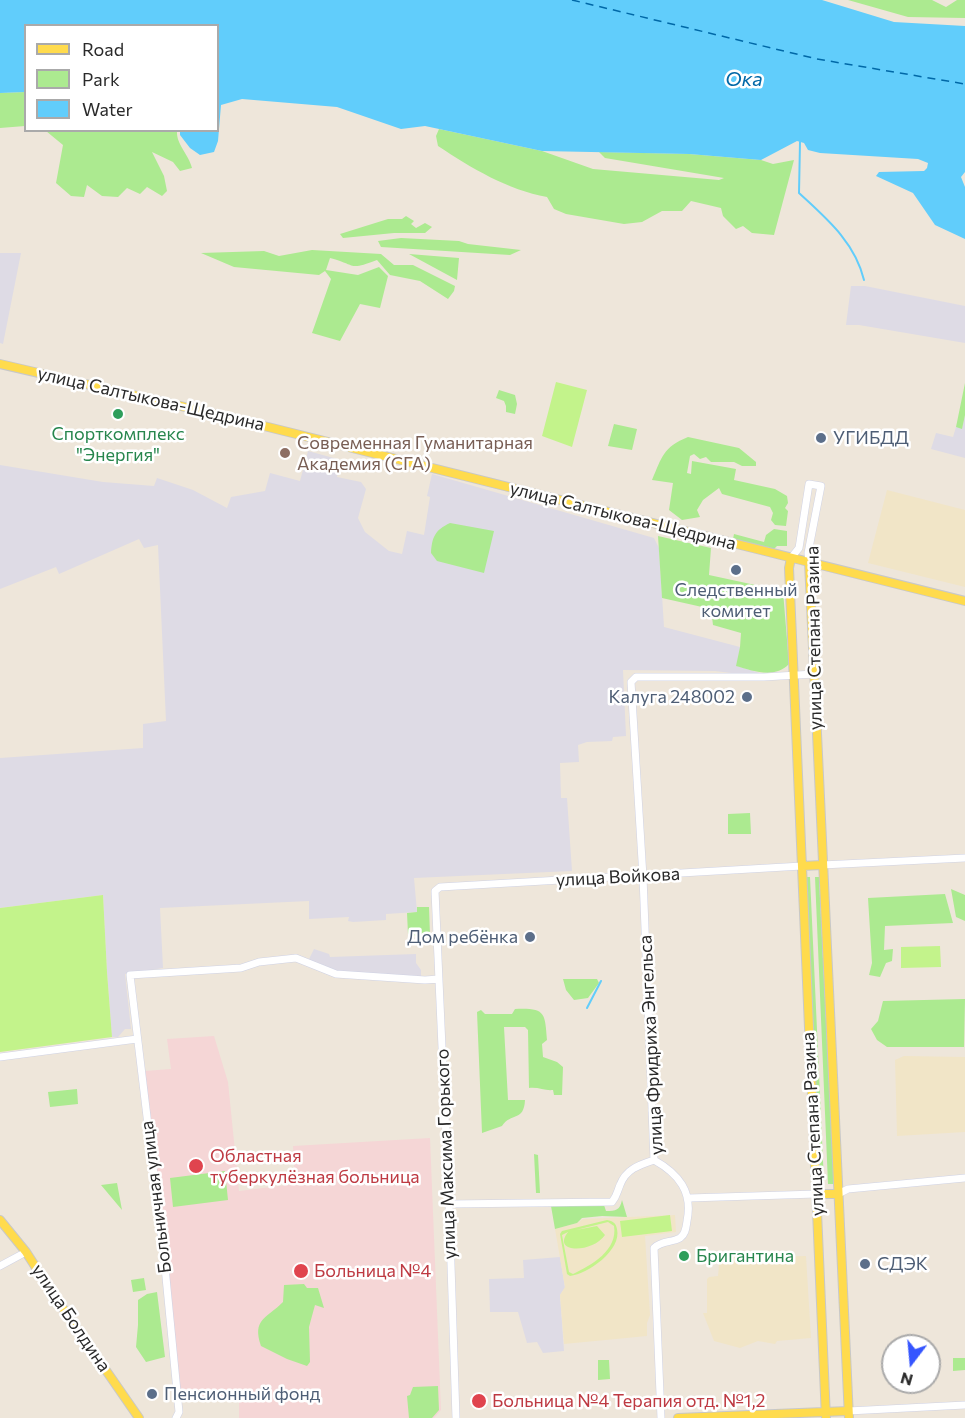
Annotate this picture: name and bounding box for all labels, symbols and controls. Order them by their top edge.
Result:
legend [24,24,219,132]
text: Road [82,38,124,60]
water label: Ока [725,67,763,91]
text: Park [82,68,120,90]
text: Water [82,98,133,120]
street label: улица Салтыкова-Щедрина [35,362,267,436]
marker: Спорткомплекс "Энергия" [111,407,125,421]
place label: Спорткомплекс "Энергия" [51,423,185,466]
place label: УГИБДД [833,427,909,449]
marker: УГИБДД [814,431,828,445]
place label: Современная Гуманитарная Академия (СГА) [297,432,533,474]
marker: Современная Гуманитарная Академия (СГА) [278,446,292,460]
street label: улица Салтыкова-Щедрина [508,477,738,555]
street label: улица Степана Разина [802,546,826,730]
marker: Следственный комитет [729,563,743,577]
place label: Следственный комитет [674,579,798,622]
place label: Калуга 248002 [608,686,735,708]
marker: Калуга 248002 [740,690,754,704]
street label: улица Войкова [555,863,681,891]
place label: Дом ребёнка [407,926,518,948]
marker: Дом ребёнка [523,930,537,944]
street label: улица Фридриха Энгельса [634,934,668,1156]
street label: улица Степана Разина [797,1031,829,1217]
street label: улица Максима Горького [432,1048,460,1260]
street label: Больничная улица [136,1120,176,1274]
place label: Областная туберкулёзная больница [210,1145,420,1188]
marker: Областная туберкулёзная больница [187,1157,205,1175]
place label: Бригантина [696,1245,794,1267]
marker: Бригантина [677,1249,691,1263]
place label: СДЭК [877,1253,928,1275]
marker: СДЭК [858,1257,872,1271]
street label: улица Болдина [27,1260,115,1376]
place label: Больница №4 [314,1260,431,1282]
marker: Больница №4 [292,1262,310,1280]
north arrow [881,1334,941,1394]
text: N [898,1369,915,1391]
place label: Пенсионный фонд [164,1383,320,1405]
marker: Пенсионный фонд [145,1387,159,1401]
place label: Больница №4 Терапия отд. №1,2 [492,1390,766,1412]
marker: Больница №4 Терапия отд. №1,2 [470,1392,488,1410]

